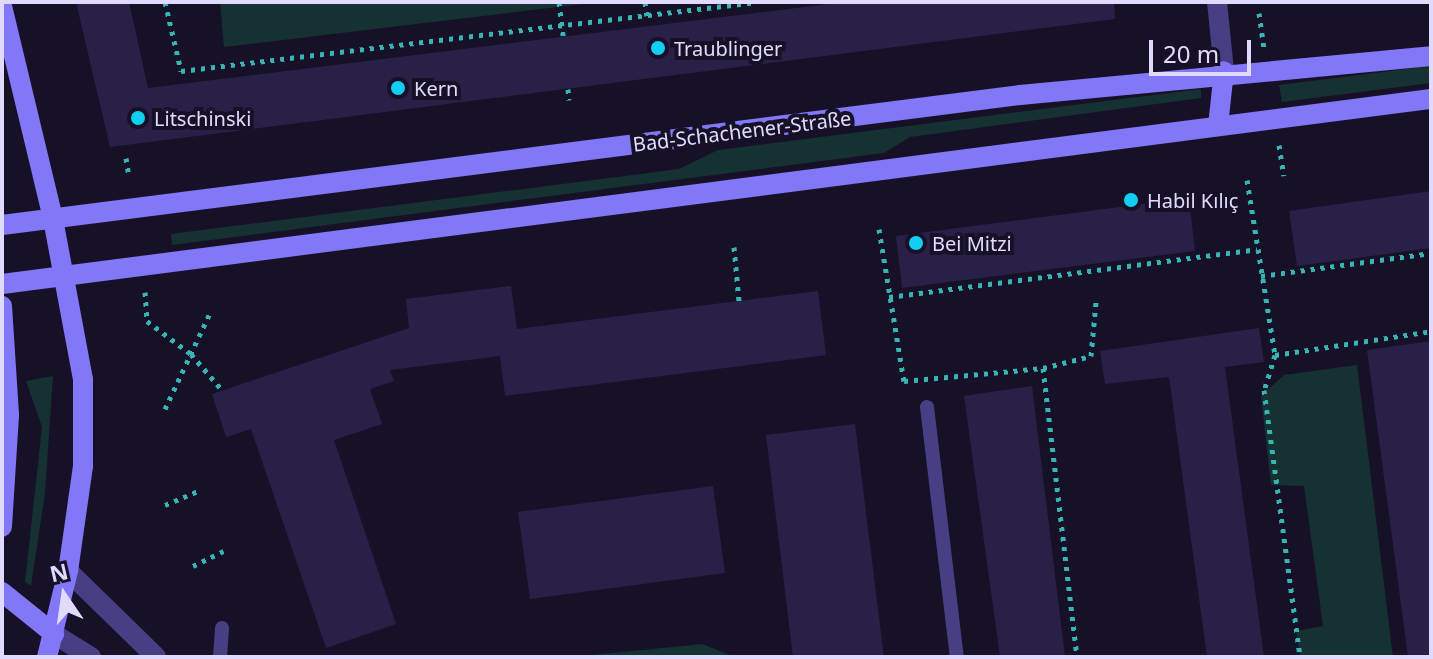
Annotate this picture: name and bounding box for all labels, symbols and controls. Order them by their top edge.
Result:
scale bar [1153,24,1255,74]
place label: Traublinger [674,36,782,60]
text: 20 m [1163,37,1219,70]
marker: Traublinger [649,39,667,57]
place label: Kern [414,76,458,100]
marker: Kern [389,79,407,97]
place label: Litschinski [154,106,251,130]
street label: Bad-Schachener-Straße [631,106,853,156]
marker: Litschinski [129,109,147,127]
place label: Habil Kılıç [1147,188,1238,212]
marker: Habil Kılıç [1122,191,1140,209]
place label: Bei Mitzi [932,231,1012,255]
marker: Bei Mitzi [907,234,925,252]
north arrow [24,555,104,635]
text: N [47,555,71,588]

